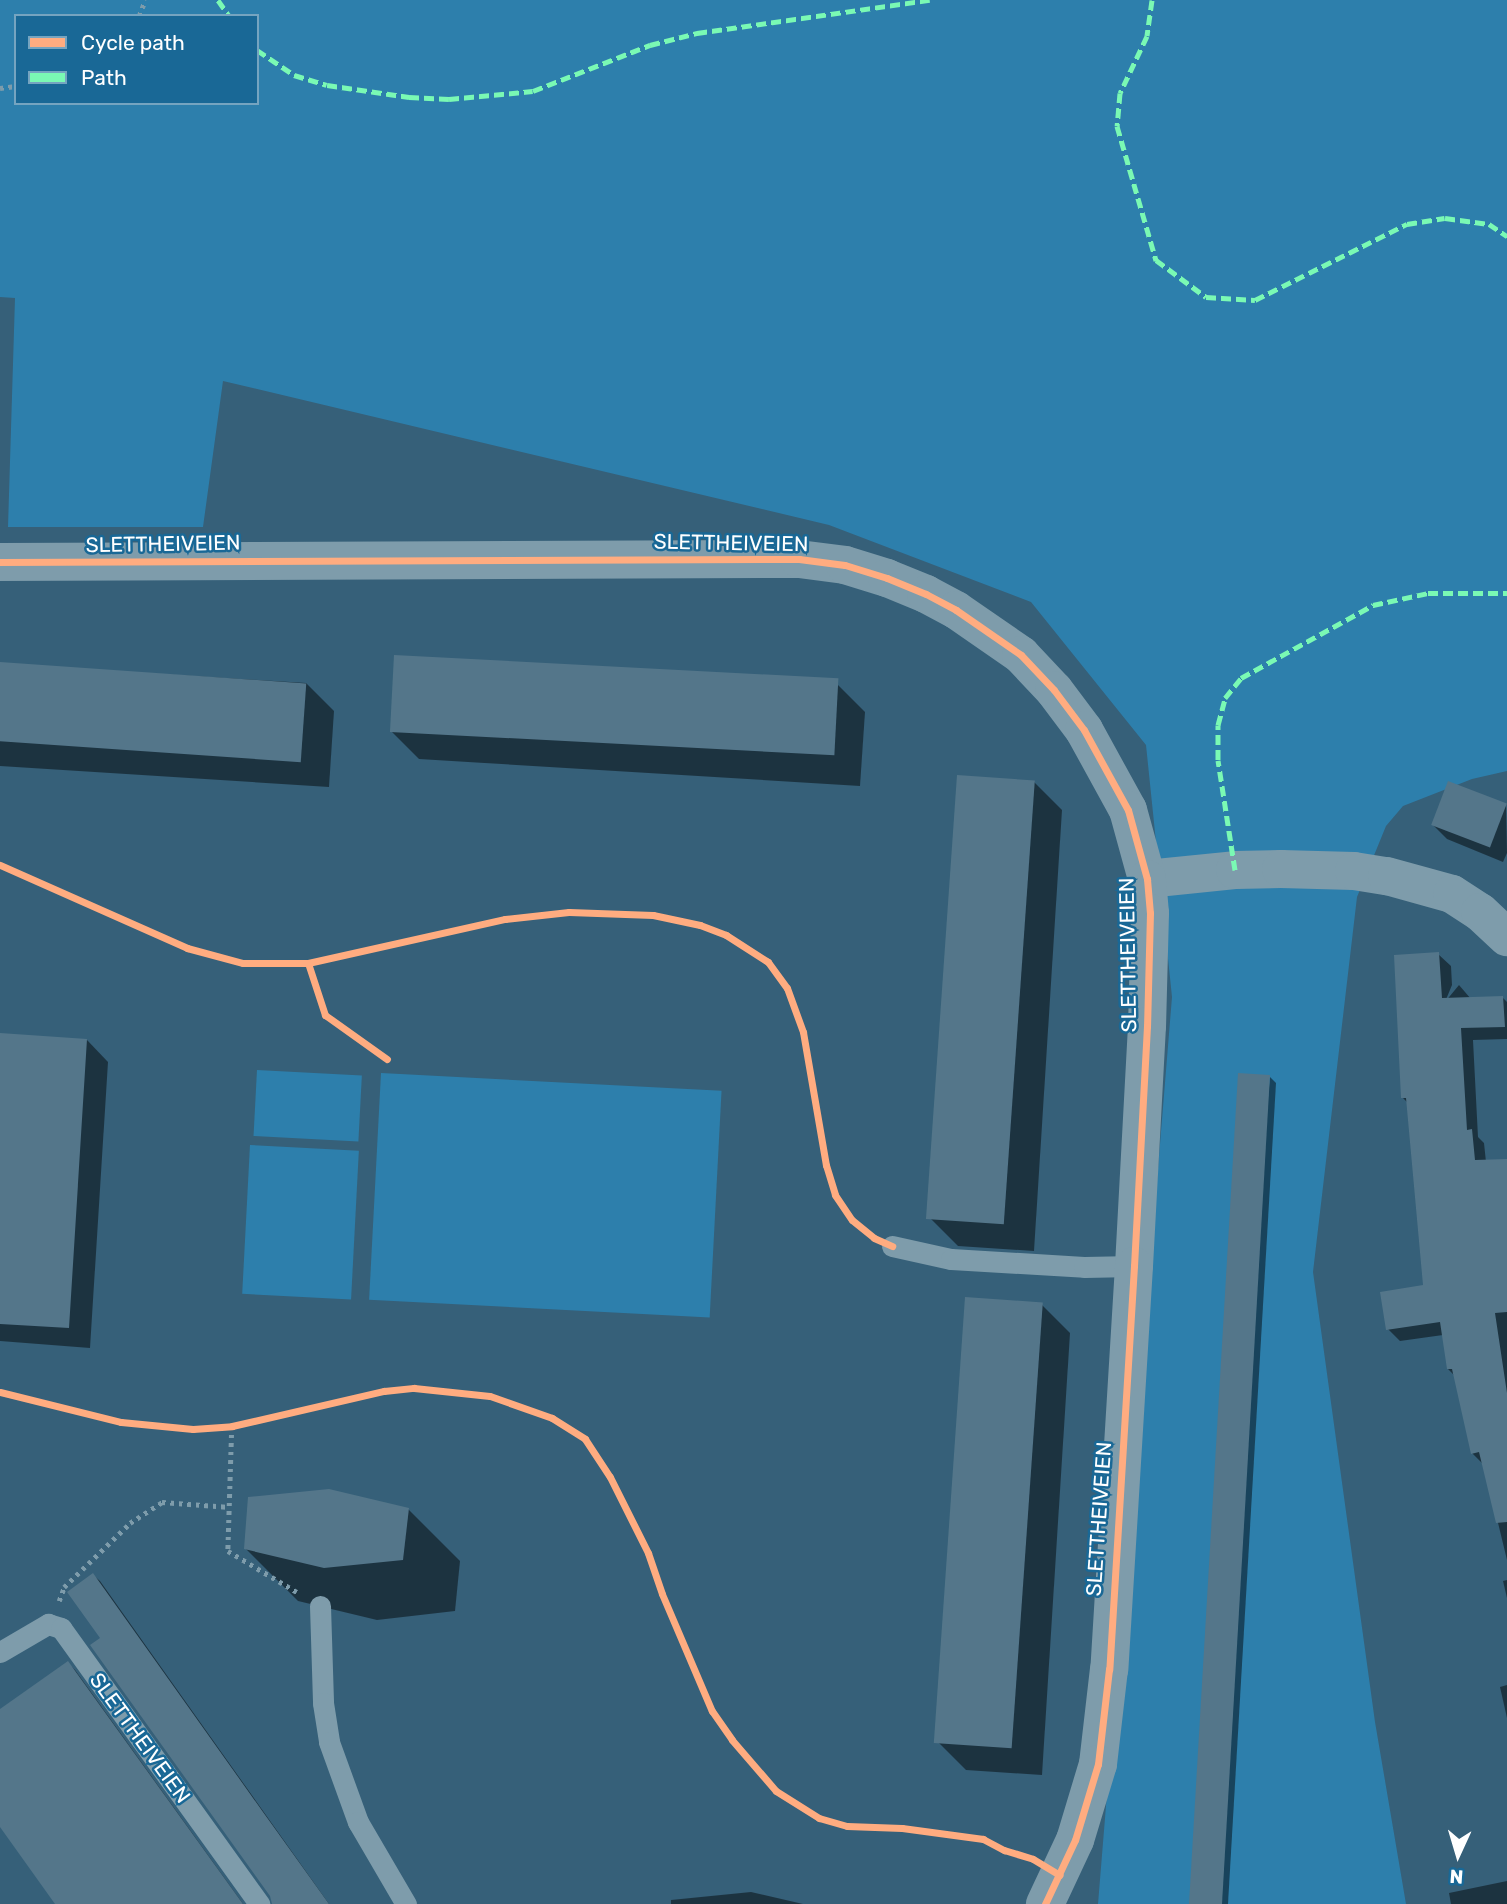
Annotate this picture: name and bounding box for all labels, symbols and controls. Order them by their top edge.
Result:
legend [14,14,259,105]
text: Cycle path [81,30,185,55]
text: Path [81,65,127,90]
street label: SLETTHEIVEIEN [653,529,809,557]
street label: SLETTHEIVEIEN [85,530,241,558]
street label: SLETTHEIVEIEN [1114,877,1142,1033]
street label: SLETTHEIVEIEN [1081,1441,1117,1597]
street label: SLETTHEIVEIEN [84,1668,196,1808]
north arrow [1423,1820,1493,1890]
text: N [1449,1864,1464,1888]

